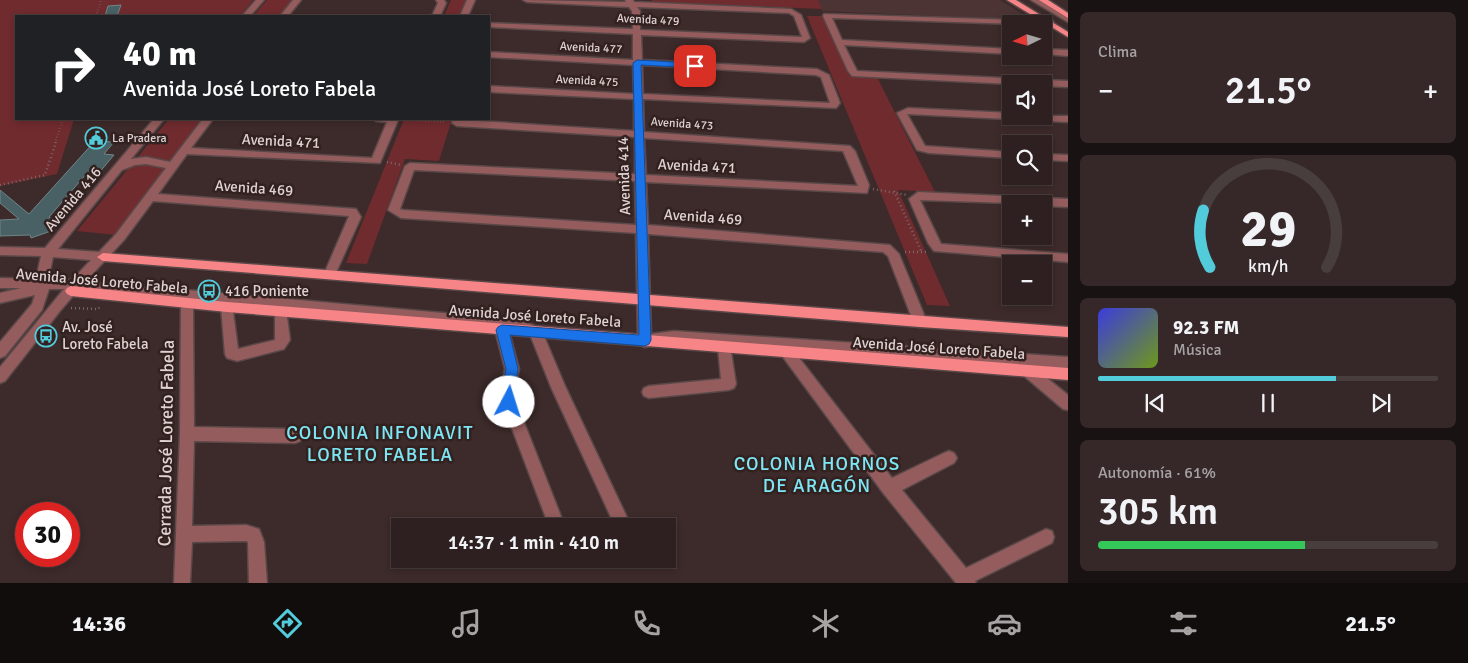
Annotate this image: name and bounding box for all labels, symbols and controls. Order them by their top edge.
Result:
street label: Avenida 479 [616,11,680,29]
north arrow [1002,15,1052,65]
map controls [1002,15,1052,305]
text: 40 m [123,32,197,75]
icon: right [40,35,105,100]
street label: Avenida 477 [559,39,623,57]
text: Clima [1098,42,1137,62]
pin [674,45,716,87]
icon: arrive [681,52,709,80]
text: 21.5° [1225,67,1311,114]
street label: Avenida 475 [555,72,619,90]
text: − [1098,74,1113,108]
text: + [1423,74,1438,108]
text: Avenida José Loreto Fabela [123,75,376,102]
button: sound [1002,75,1052,125]
street label: Avenida 473 [650,114,714,134]
public building icon: La Pradera [84,126,108,150]
street label: Avenida 471 [241,130,321,152]
place label: La Pradera [112,131,167,146]
button: search [1002,135,1052,185]
street label: Avenida 414 [614,136,634,216]
street label: Avenida 471 [657,155,737,177]
street label: Avenida 416 [41,163,105,235]
street label: Avenida 469 [214,176,294,200]
button: + [1002,195,1052,245]
text: 29 [1240,197,1296,261]
street label: Avenida 469 [663,205,743,229]
button: − [1002,255,1052,305]
text: km/h [1248,255,1288,277]
street label: Avenida José Loreto Fabela [15,265,189,297]
bus stop icon: 416 Poniente [197,279,221,303]
place label: 416 Poniente [225,282,309,300]
street label: Avenida José Loreto Fabela [448,301,622,331]
text: 92.3 FM [1173,316,1239,340]
place label: Av. José Loreto Fabela [62,318,149,353]
bus stop icon: Av. José Loreto Fabela [34,324,58,348]
street label: Avenida José Loreto Fabela [852,333,1026,363]
street label: Cerrada José Loreto Fabela [153,339,179,547]
text: Música [1173,340,1222,360]
position arrow [482,375,534,427]
icon: previous [1141,389,1169,417]
icon: pause [1254,389,1282,417]
icon: next [1367,389,1395,417]
district label: COLONIA INFONAVIT LORETO FABELA [286,421,474,467]
district label: COLONIA HORNOS DE ARAGÓN [734,452,900,498]
text: Autonomía · 61% [1098,463,1216,483]
text: 305 km [1098,488,1218,535]
speed limit sign: 30 [15,502,80,567]
text: 14:37 · 1 min · 410 m [448,531,619,555]
icon: directions [270,606,305,641]
icon: music [449,606,484,641]
icon: phone [629,606,664,641]
icon: climate [808,606,843,641]
icon: car [987,606,1022,641]
icon: filters [1166,606,1201,641]
text: 14:36 [72,610,126,637]
text: 21.5° [1345,610,1396,637]

